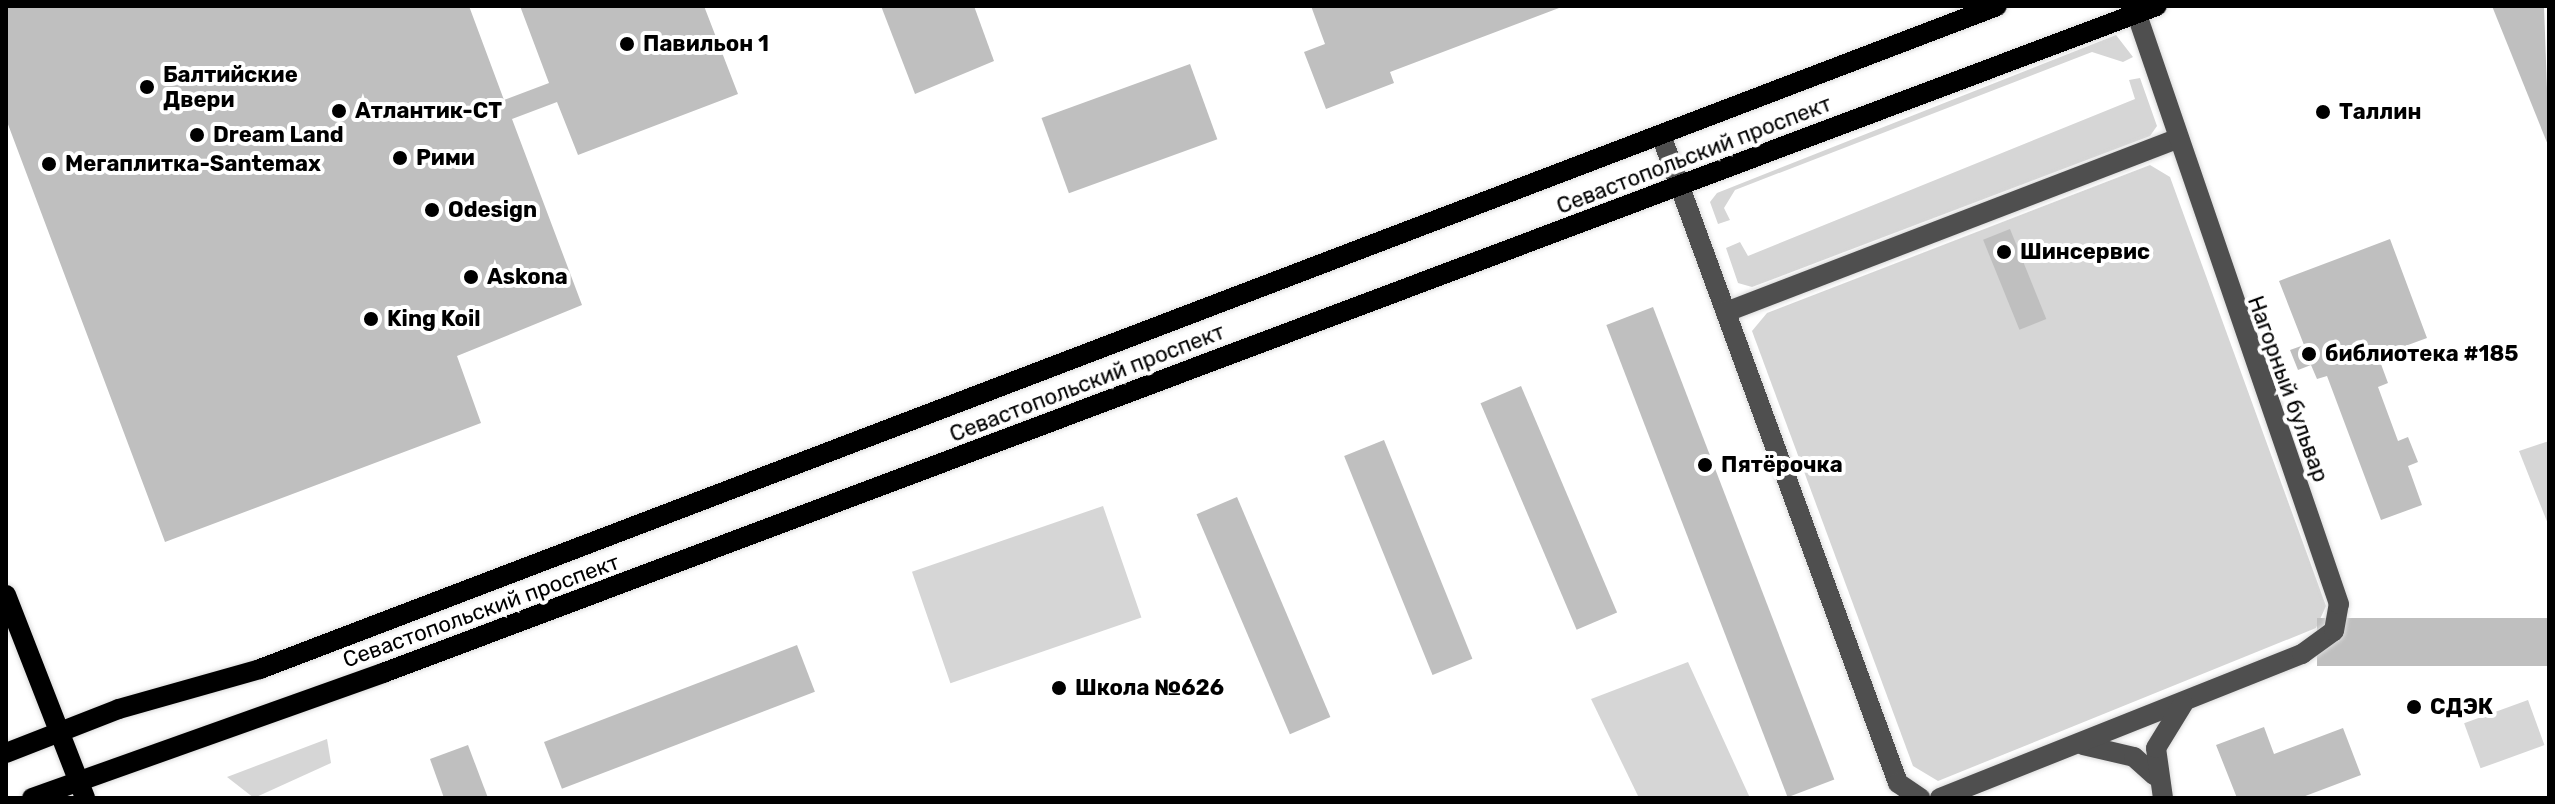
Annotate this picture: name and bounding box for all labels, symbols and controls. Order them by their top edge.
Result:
place label: Павильон 1 [643,31,769,57]
marker: Павильон 1 [618,35,636,53]
place label: Балтийские Двери [163,61,298,112]
marker: Балтийские Двери [138,78,156,96]
street label: Севастопольский проспект [1553,90,1835,220]
place label: Атлантик-СТ [355,98,502,124]
place label: Таллин [2339,99,2421,125]
marker: Атлантик-СТ [330,102,348,120]
marker: Таллин [2314,103,2332,121]
place label: Dream Land [213,122,344,148]
marker: Dream Land [188,126,206,144]
place label: Рими [416,145,475,171]
marker: Рими [391,149,409,167]
place label: Мегаплитка-Santemax [65,151,321,177]
marker: Мегаплитка-Santemax [40,155,58,173]
place label: Odesign [448,197,537,223]
marker: Odesign [423,201,441,219]
place label: Шинсервис [2020,239,2150,265]
marker: Шинсервис [1995,243,2013,261]
place label: Askona [487,264,568,290]
marker: Askona [462,268,480,286]
street label: Нагорный бульвар [2242,292,2334,486]
place label: King Koil [387,306,481,332]
marker: King Koil [362,310,380,328]
street label: Севастопольский проспект [946,318,1228,448]
place label: библиотека #185 [2325,341,2519,367]
marker: библиотека #185 [2300,345,2318,363]
place label: Пятёрочка [1721,452,1843,478]
marker: Пятёрочка [1696,456,1714,474]
street label: Севастопольский проспект [339,549,623,673]
place label: Школа №626 [1075,675,1224,701]
marker: Школа №626 [1050,679,1068,697]
place label: СДЭК [2430,694,2493,720]
marker: СДЭК [2405,698,2423,716]

